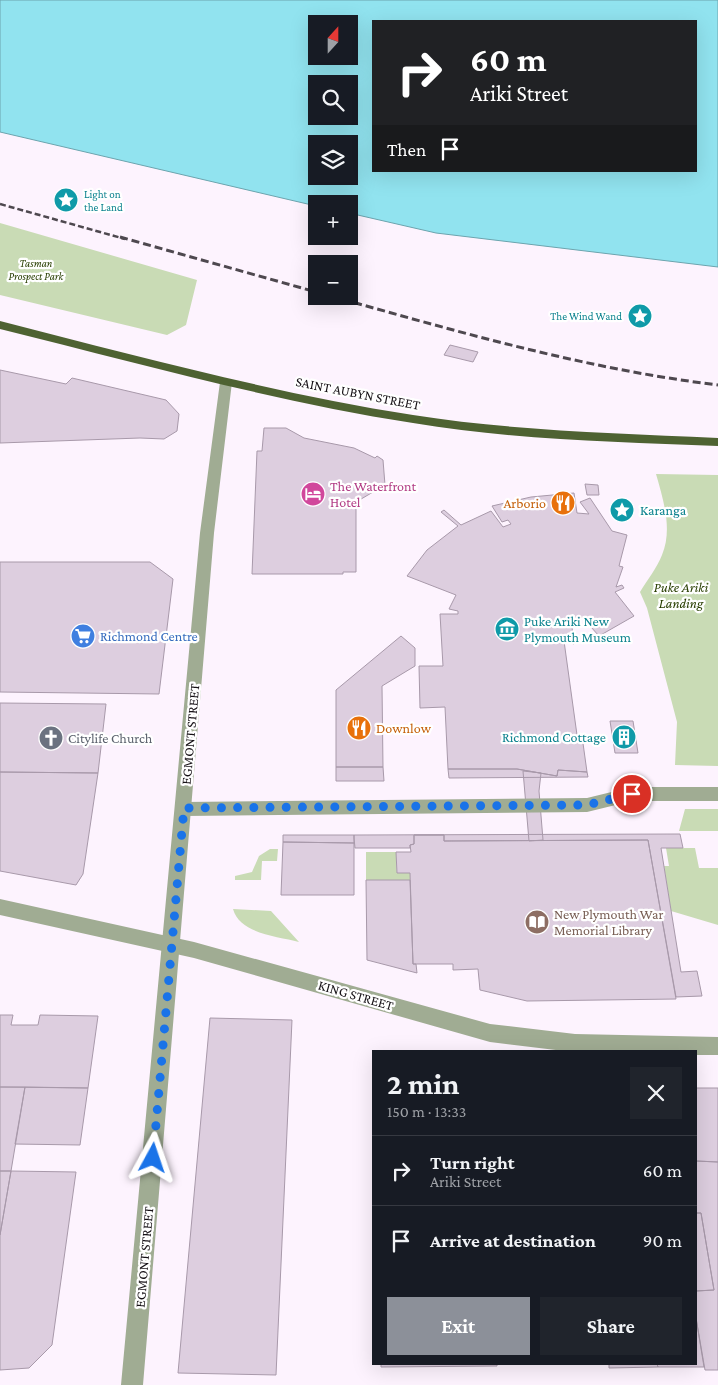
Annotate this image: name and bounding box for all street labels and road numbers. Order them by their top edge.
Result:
street label: SAINT AUBYN STREET [294,373,422,413]
street label: EGMONT STREET [178,682,202,785]
street label: KING STREET [316,977,396,1013]
street label: EGMONT STREET [132,1205,156,1308]

